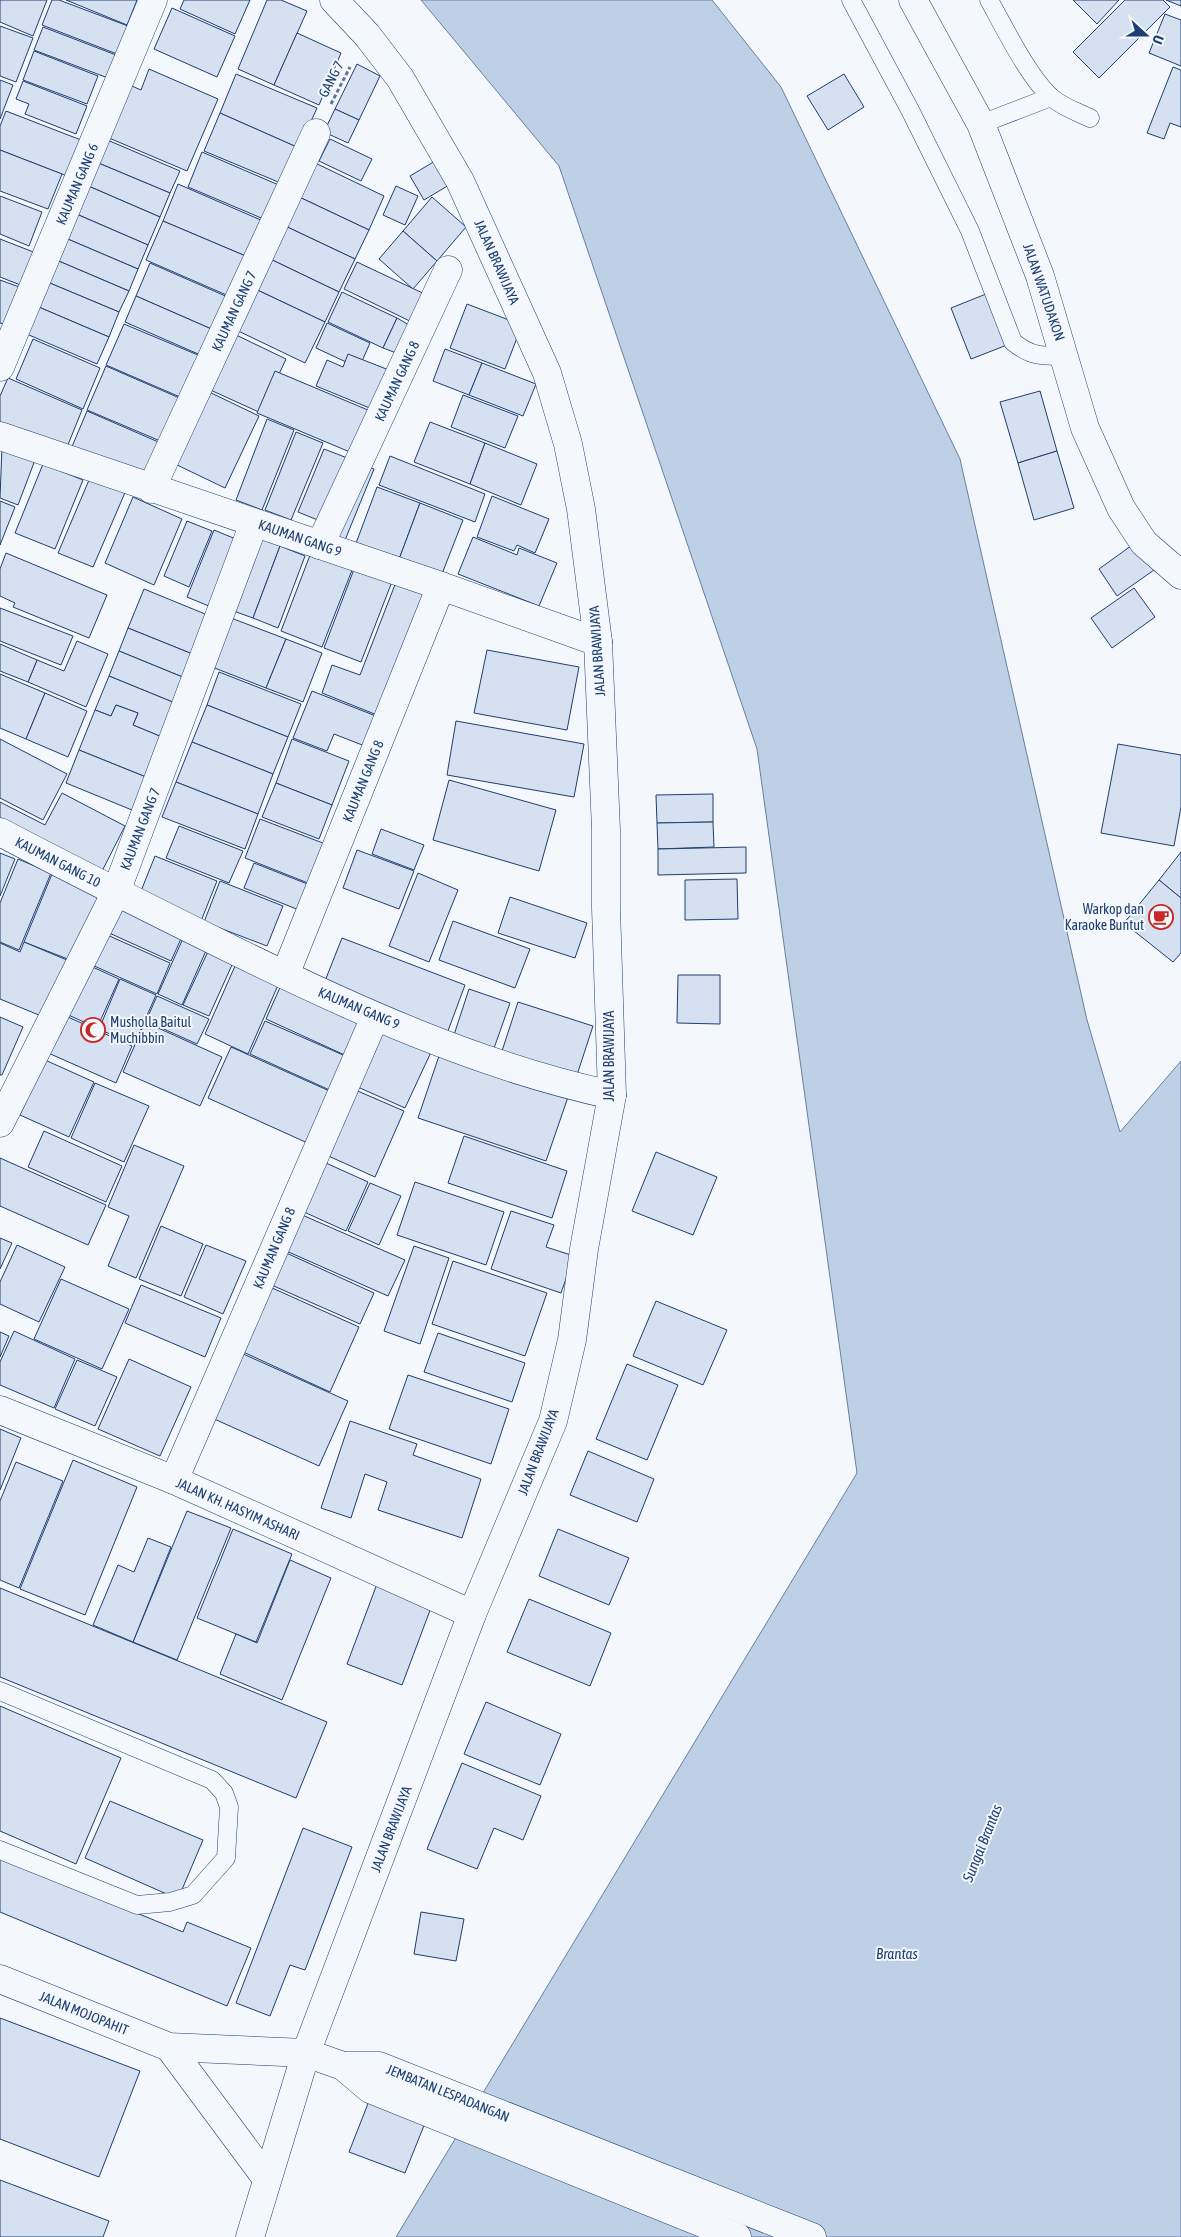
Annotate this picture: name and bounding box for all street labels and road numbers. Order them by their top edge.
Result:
street label: GANG 7 [315,58,347,100]
street label: KAUMAN GANG 6 [53,141,101,227]
street label: JALAN BRAWIJAYA [471,217,523,307]
street label: JALAN WATUDAKON [1020,241,1068,343]
street label: KAUMAN GANG 7 [208,268,260,354]
street label: KAUMAN GANG 8 [371,338,423,424]
street label: KAUMAN GANG 9 [256,516,344,560]
street label: JALAN BRAWIJAYA [586,605,608,697]
street label: KAUMAN GANG 8 [339,737,387,824]
street label: KAUMAN GANG 7 [117,786,163,872]
street label: KAUMAN GANG 10 [13,834,104,891]
street label: KAUMAN GANG 9 [316,984,402,1032]
street label: JALAN BRAWIJAYA [601,1010,617,1101]
street label: KAUMAN GANG 8 [250,1205,298,1291]
street label: JALAN BRAWIJAYA [514,1407,562,1497]
street label: JALAN KH. HASYIM ASHARI [174,1475,302,1543]
street label: JALAN BRAWIJAYA [367,1784,415,1874]
street label: JALAN MOJOPAHIT [37,1988,131,2038]
street label: JEMBATAN LESPADANGAN [384,2061,512,2125]

